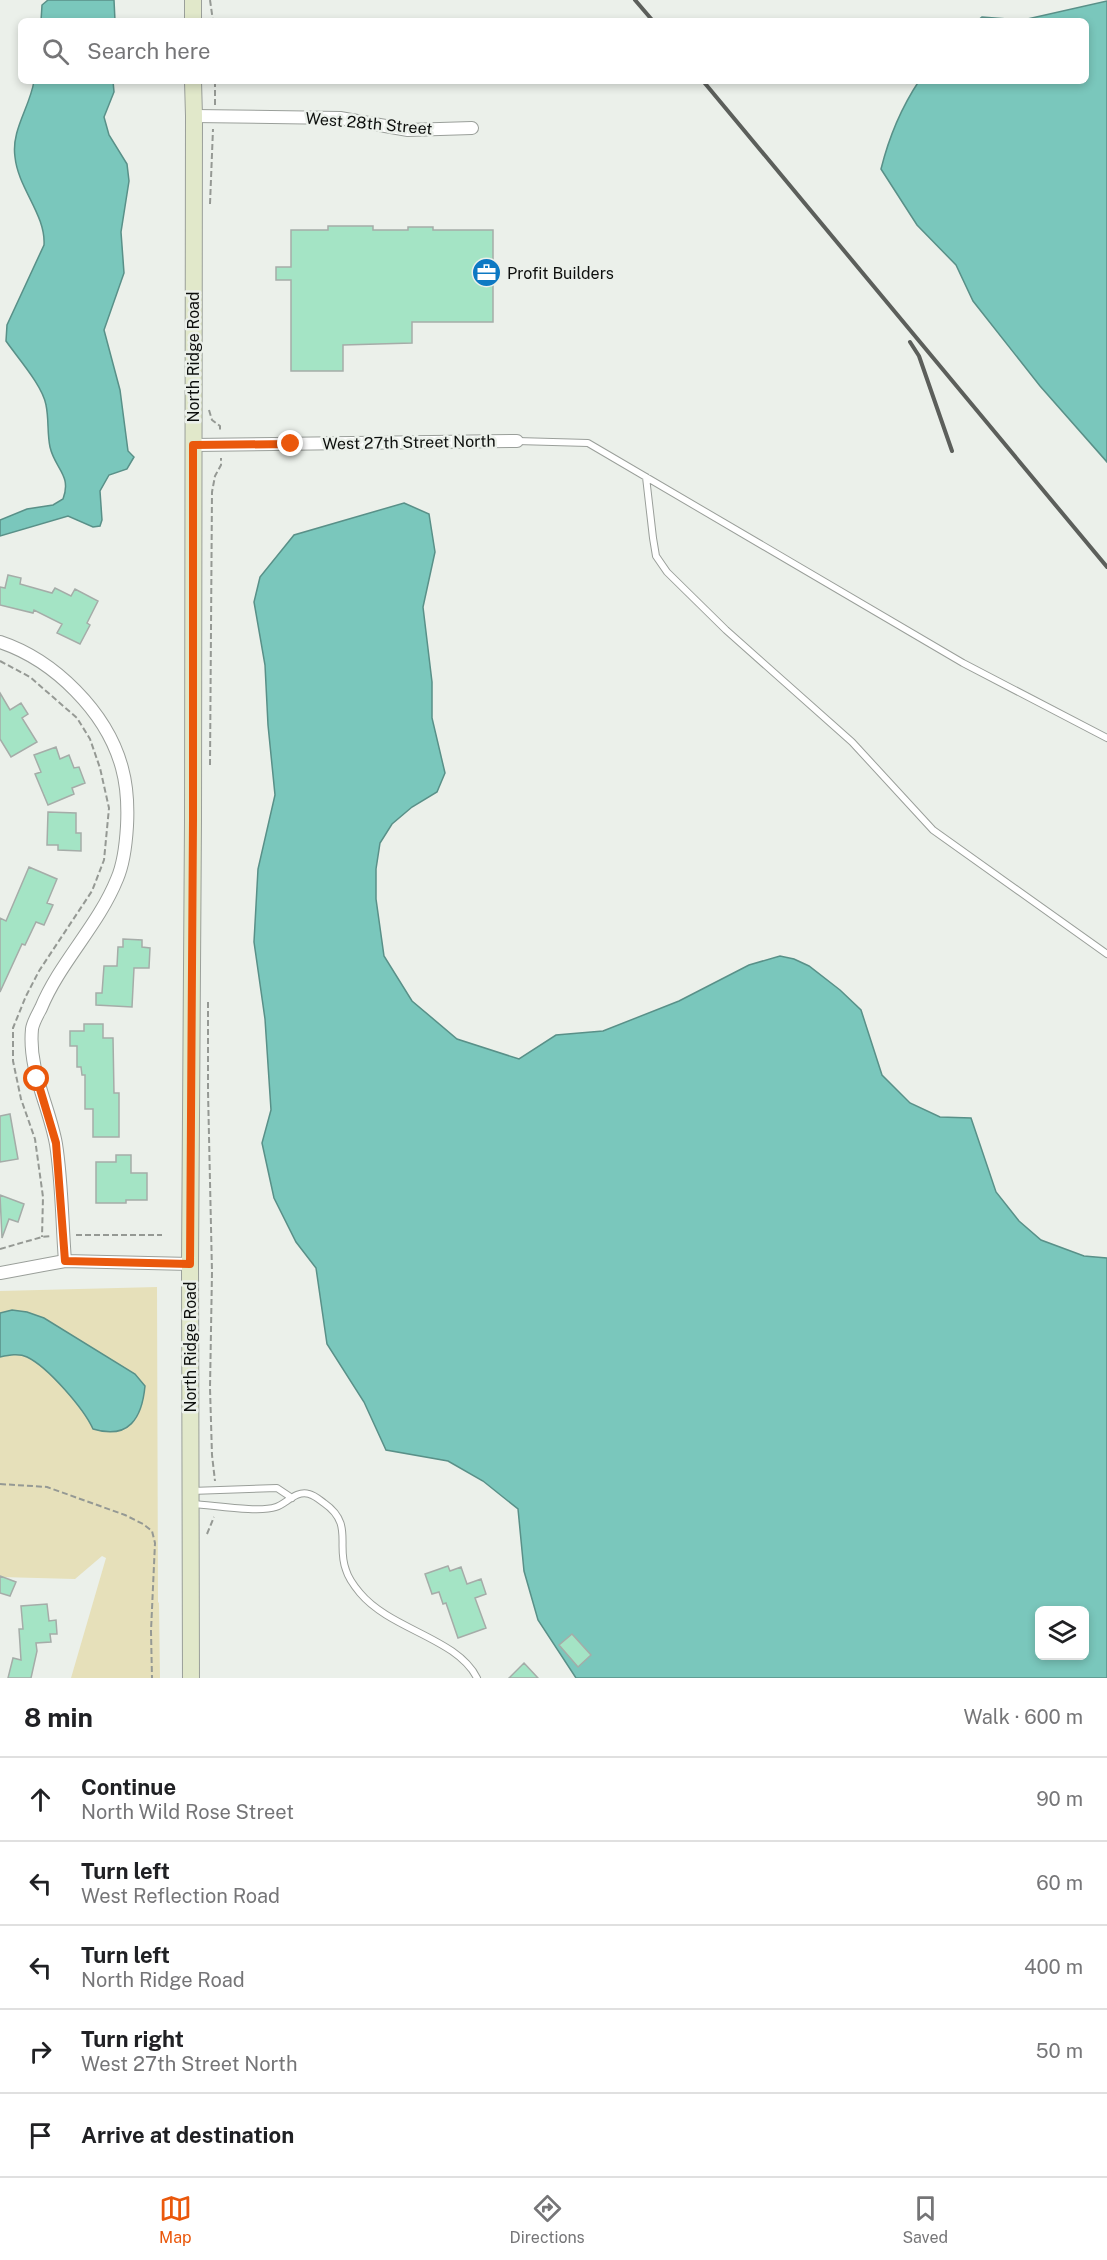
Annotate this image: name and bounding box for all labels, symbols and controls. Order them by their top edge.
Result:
search box [18,18,1089,84]
icon: search [39,35,72,68]
text: Search here [87,38,211,64]
street label: West 28th Street [305,108,433,139]
office icon: Profit Builders [470,257,502,289]
place label: Profit Builders [507,264,614,283]
street label: North Ridge Road [184,292,203,423]
route end [277,430,303,456]
street label: West 27th Street North [322,431,496,454]
route start [23,1065,49,1091]
street label: North Ridge Road [181,1282,200,1413]
map controls [1035,1606,1089,1660]
button: layers [1035,1606,1089,1660]
text: 8 min [24,1702,93,1733]
text: Walk · 600 m [964,1705,1083,1729]
text: Continue [81,1774,176,1800]
icon: ahead [24,1783,57,1816]
text: 90 m [1036,1787,1083,1811]
text: North Wild Rose Street [81,1800,294,1824]
text: Turn left [81,1858,170,1884]
icon: left [24,1867,57,1900]
text: 60 m [1036,1871,1083,1895]
text: West Reflection Road [81,1884,280,1908]
text: Turn left [81,1942,170,1968]
icon: left [24,1951,57,1984]
text: 400 m [1024,1955,1083,1979]
text: North Ridge Road [81,1968,245,1992]
text: Turn right [81,2026,184,2052]
icon: right [24,2035,57,2068]
text: 50 m [1036,2039,1083,2063]
text: West 27th Street North [81,2052,297,2076]
icon: arrive [24,2119,57,2152]
text: Arrive at destination [81,2122,294,2148]
tab: Map [159,2192,192,2247]
tab: Directions [510,2192,585,2247]
tab: Saved [902,2192,948,2247]

